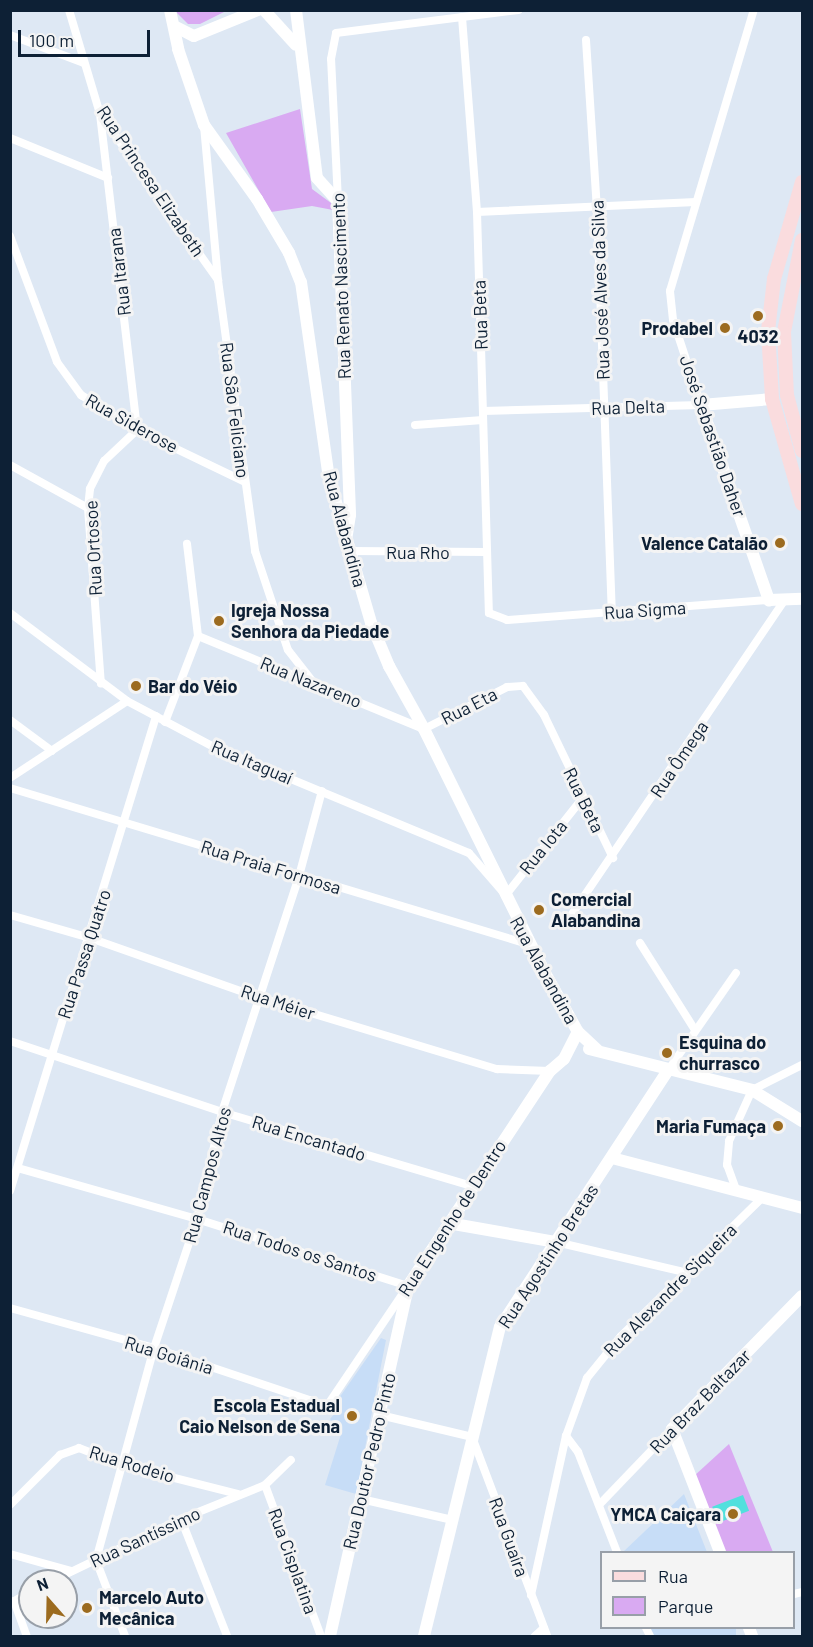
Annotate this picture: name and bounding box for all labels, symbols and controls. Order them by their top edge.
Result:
scale bar [21,18,153,56]
text: 100 m [29,29,74,51]
street label: Rua Princesa Elizabeth [92,101,210,261]
street label: Rua Renato Nascimento [327,192,355,380]
street label: Rua José Alves da Silva [586,200,614,380]
street label: Rua Itarana [103,227,135,317]
street label: Rua Beta [468,280,492,350]
marker: 4032 [751,309,765,323]
place label: Prodabel [642,317,713,339]
marker: Prodabel [718,321,732,335]
place label: 4032 [738,325,778,347]
street label: Rua São Feliciano [216,341,254,479]
street label: José Sebastião Daher [675,352,751,520]
street label: Rua Siderose [82,389,182,457]
street label: Rua Delta [591,395,665,419]
street label: Rua Alabandina [319,468,371,590]
street label: Rua Ortosoe [80,500,106,596]
place label: Valence Catalão [641,532,768,554]
marker: Valence Catalão [773,536,787,550]
street label: Rua Rho [386,541,450,563]
street label: Rua Sigma [603,596,687,624]
place label: Igreja Nossa Senhora da Piedade [231,600,389,642]
marker: Igreja Nossa Senhora da Piedade [212,614,226,628]
street label: Rua Nazareno [257,652,365,712]
place label: Bar do Véio [148,675,237,697]
marker: Bar do Véio [129,679,143,693]
street label: Rua Eta [437,683,501,729]
street label: Rua Ômega [645,717,713,801]
street label: Rua Itaguaí [208,735,296,789]
street label: Rua Beta [559,764,609,836]
street label: Rua Iota [515,815,571,879]
street label: Rua Praia Formosa [198,835,344,899]
street label: Rua Passa Quatro [53,886,115,1022]
place label: Comercial Alabandina [551,889,641,932]
marker: Comercial Alabandina [532,903,546,917]
street label: Rua Alabandina [506,912,582,1028]
street label: Rua Méier [238,980,318,1024]
place label: Esquina do churrasco [679,1032,766,1074]
marker: Esquina do churrasco [660,1046,674,1060]
street label: Rua Campos Altos [178,1105,236,1245]
street label: Rua Encantado [250,1110,368,1166]
place label: Maria Fumaça [656,1115,766,1137]
marker: Maria Fumaça [771,1119,785,1133]
street label: Rua Engenho de Dentro [393,1136,511,1300]
street label: Rua Agostinho Bretas [493,1180,603,1332]
street label: Rua Todos os Santos [220,1216,380,1286]
street label: Rua Alexandre Siqueira [599,1219,741,1361]
street label: Rua Goiânia [122,1331,216,1379]
street label: Rua Braz Baltazar [645,1345,755,1457]
street label: Rua Doutor Pedro Pinto [338,1370,400,1552]
place label: Escola Estadual Caio Nelson de Sena [179,1395,340,1438]
marker: Escola Estadual Caio Nelson de Sena [345,1409,359,1423]
street label: Rua Rodeio [87,1441,177,1487]
street label: Rua Guaíra [485,1494,533,1580]
street label: Rua Santíssimo [86,1502,204,1572]
place label: YMCA Caiçara [610,1503,721,1525]
street label: Rua Cisplatina [264,1505,322,1617]
marker: YMCA Caiçara [726,1507,740,1521]
legend [600,1551,795,1629]
text: Rua [658,1565,688,1587]
north arrow [18,1569,78,1629]
text: N [34,1573,51,1594]
place label: Marcelo Auto Mecânica [99,1587,204,1630]
text: Parque [658,1595,713,1617]
marker: Marcelo Auto Mecânica [80,1601,94,1615]

